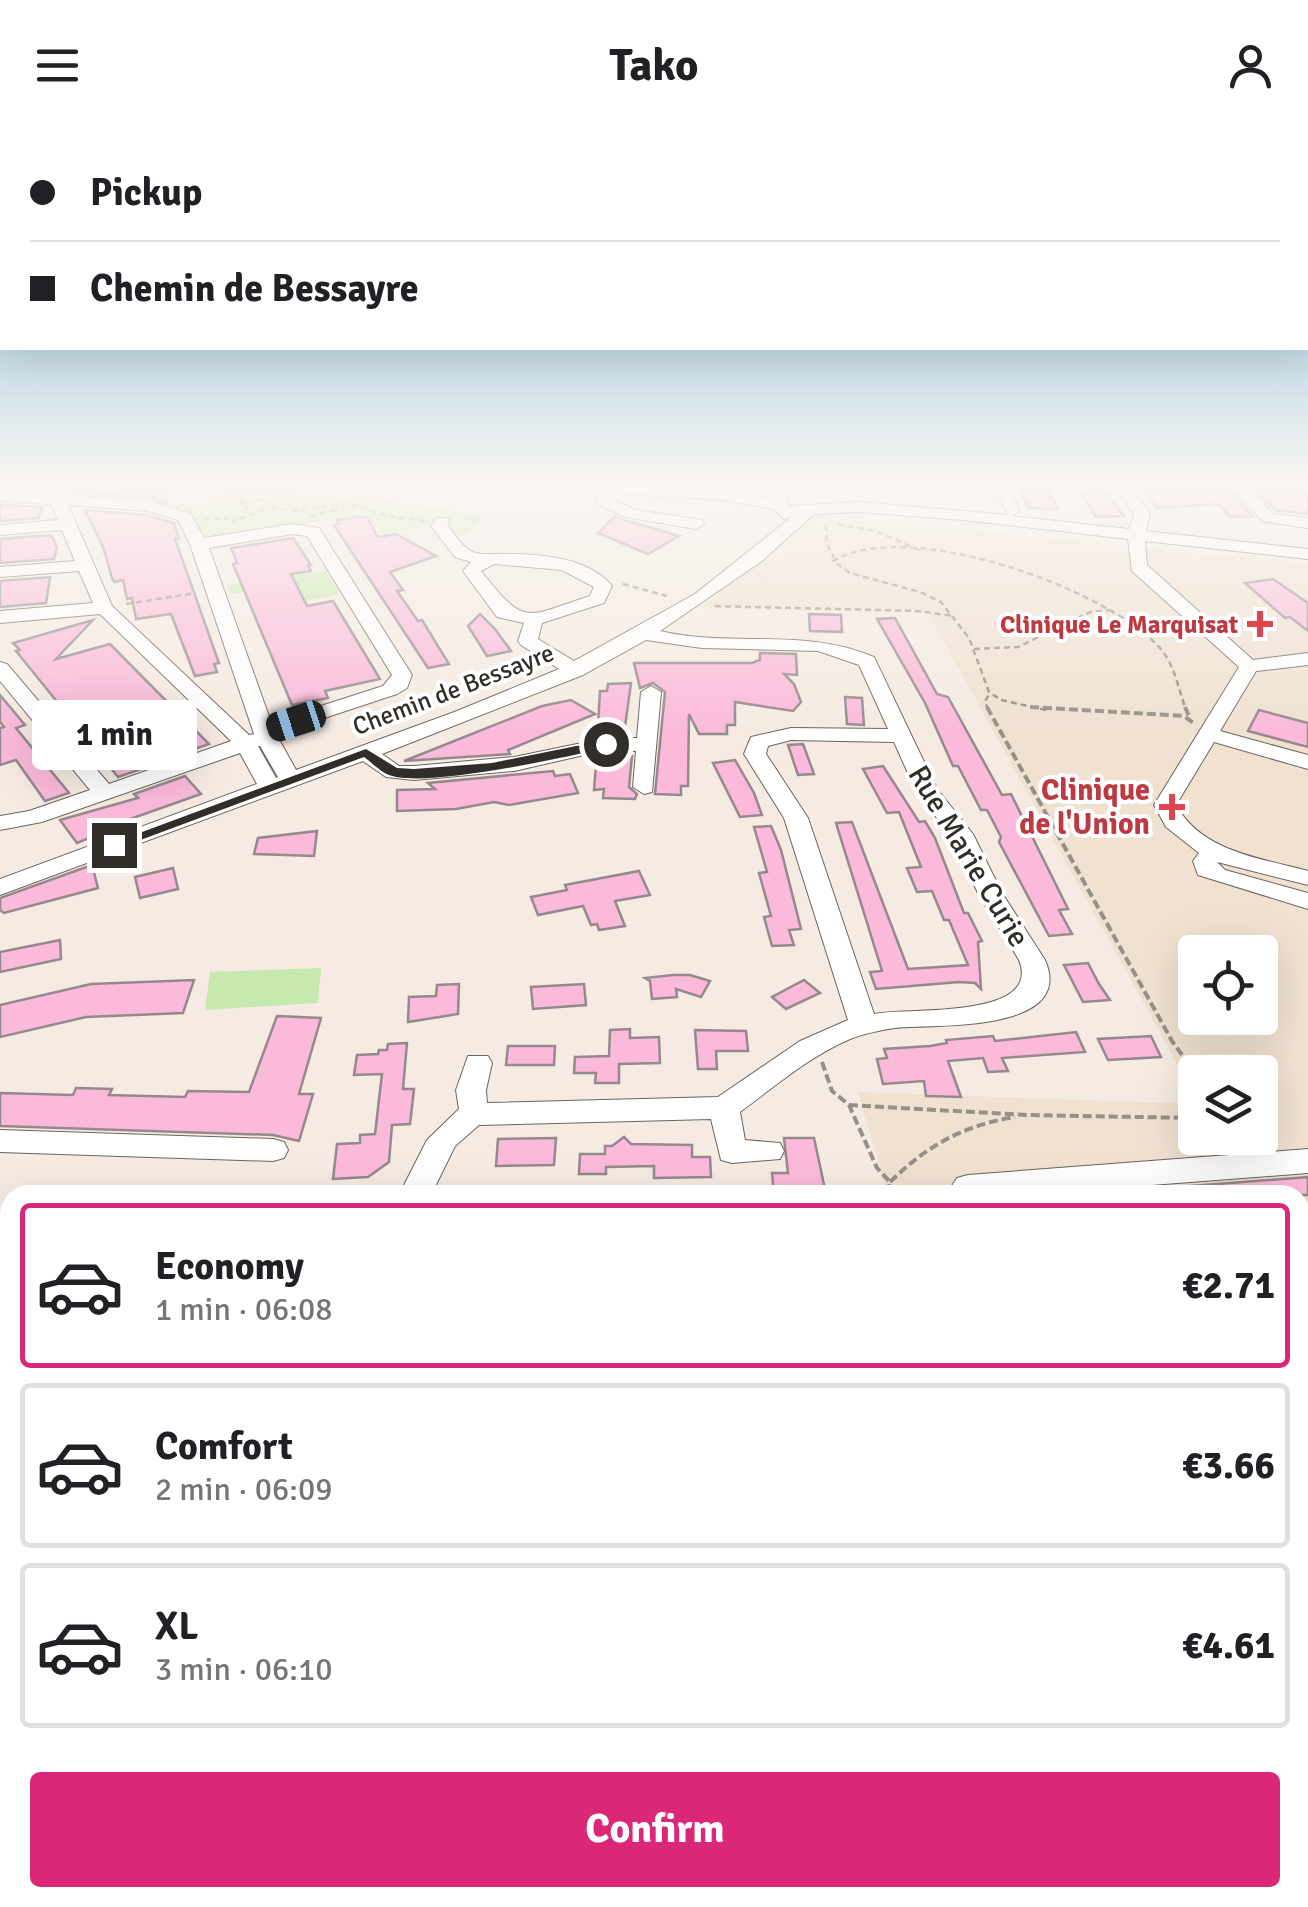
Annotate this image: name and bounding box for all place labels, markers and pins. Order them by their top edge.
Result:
place label: Clinique Le Marquisat [1000,609,1238,640]
marker: Clinique Le Marquisat [1247,611,1273,637]
place label: Clinique de l'Union [1019,772,1150,843]
marker: Clinique de l'Union [1159,794,1185,820]

